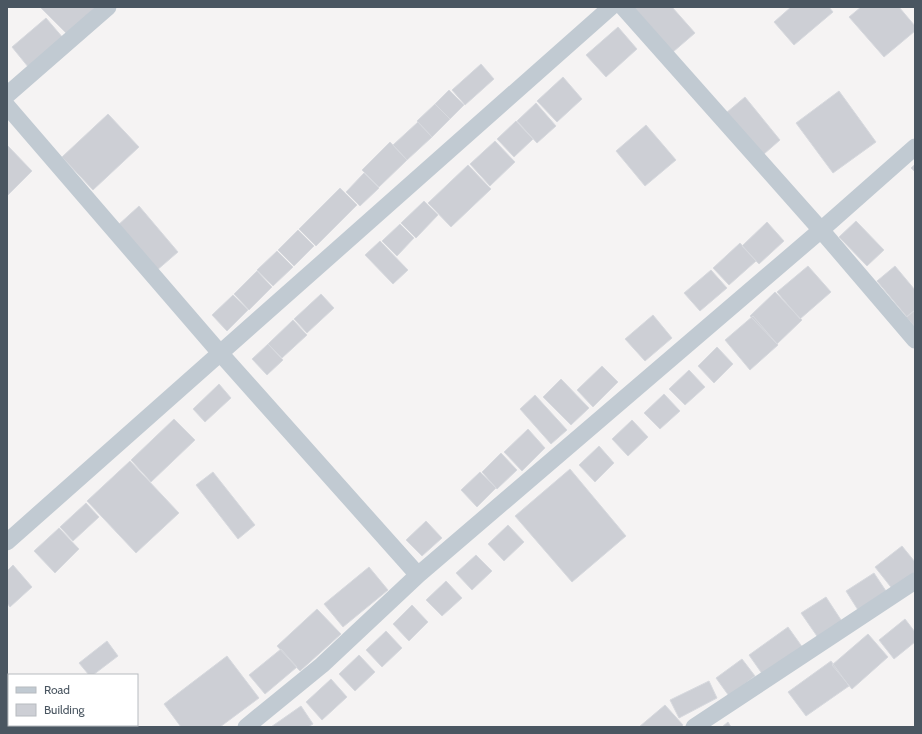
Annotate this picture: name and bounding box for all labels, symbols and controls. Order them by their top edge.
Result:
legend [8,674,138,726]
text: Road [44,682,70,697]
text: Building [44,702,86,717]

